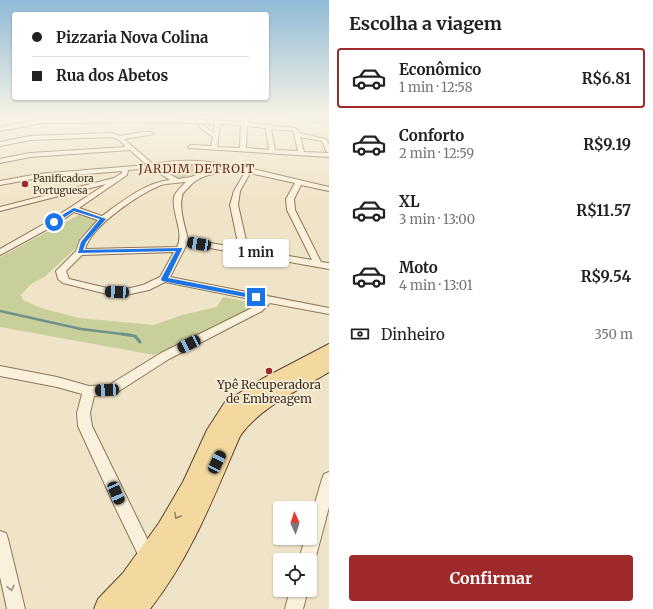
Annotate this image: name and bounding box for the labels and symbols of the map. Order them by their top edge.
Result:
district label: JARDIM DETROIT [138,161,255,176]
place label: Panificadora Portuguesa [33,172,94,197]
marker: Panificadora Portuguesa [20,179,30,189]
route start [45,213,63,231]
car [186,236,212,252]
callout: 1 min [223,239,289,267]
car [105,285,129,299]
route end [247,288,265,306]
car [176,333,202,355]
marker: Ypê Recuperadora de Embreagem [264,366,274,376]
place label: Ypê Recuperadora de Embreagem [216,377,321,406]
car [95,383,119,397]
car [206,449,228,475]
car [106,480,126,506]
north arrow [273,501,317,545]
one-way arrow [174,512,181,519]
one-way arrow [7,584,15,591]

